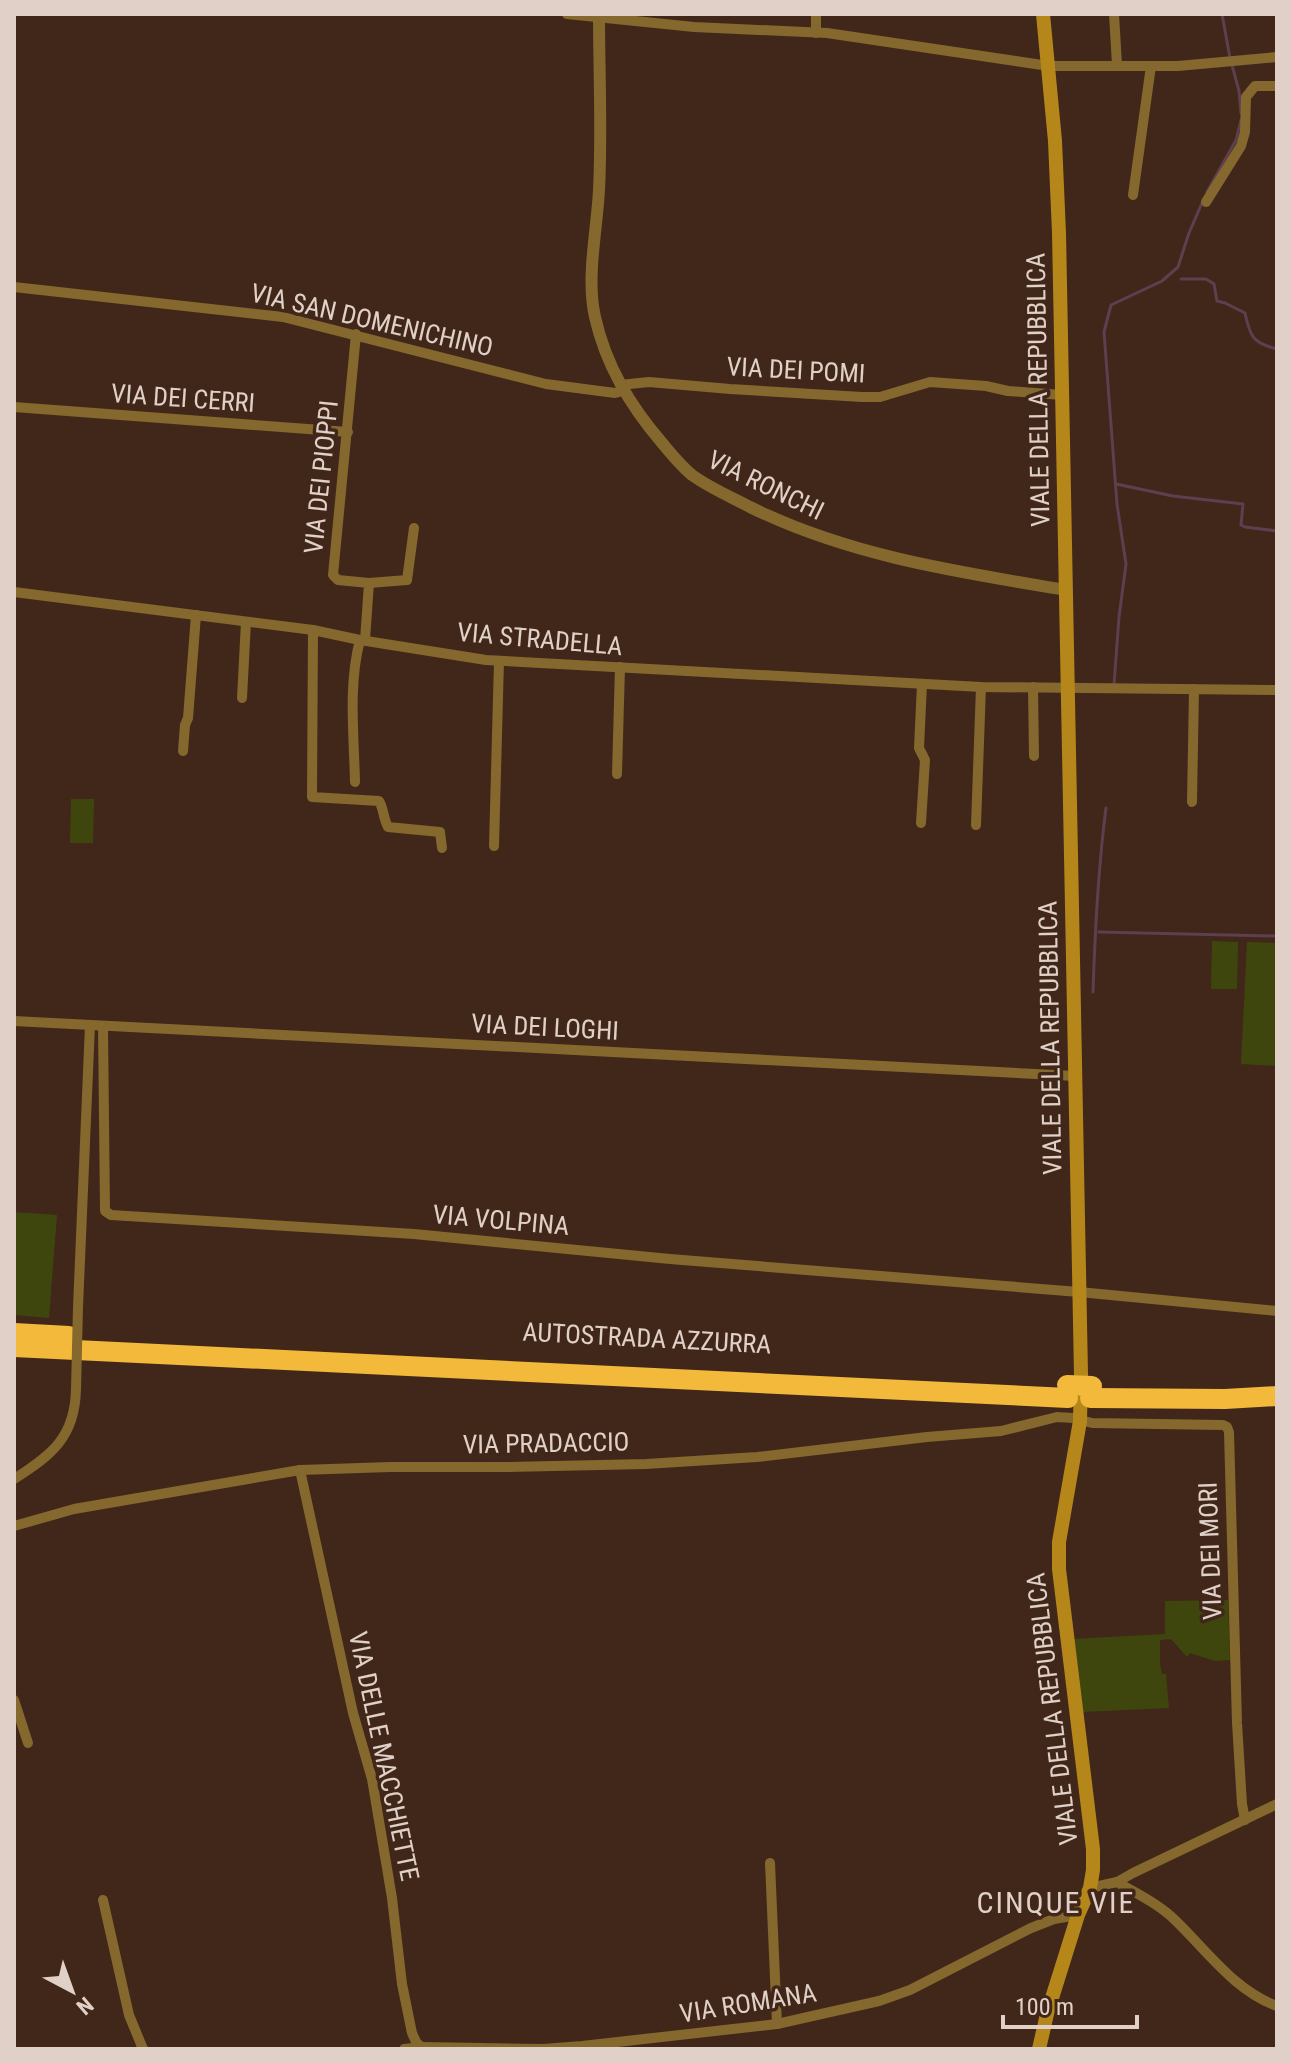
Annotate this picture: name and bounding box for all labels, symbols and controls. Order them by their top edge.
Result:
street label: VIALE DELLA REPUBBLICA [1021,253,1055,527]
street label: VIA SAN DOMENICHINO [248,278,496,362]
street label: VIA DEI POMI [726,351,866,389]
street label: VIA DEI CERRI [110,378,256,418]
street label: VIA DEI PIOPPI [298,399,344,555]
street label: VIA RONCHI [703,444,829,526]
street label: VIA STRADELLA [456,617,624,661]
street label: VIALE DELLA REPUBBLICA [1033,901,1067,1175]
street label: VIA DEI LOGHI [470,1008,620,1046]
street label: VIA VOLPINA [432,1199,571,1241]
street label: AUTOSTRADA AZZURRA [522,1317,772,1359]
street label: VIA PRADACCIO [463,1427,629,1459]
street label: VIA DEI MORI [1193,1481,1227,1621]
street label: VIALE DELLA REPUBBLICA [1020,1571,1084,1847]
street label: VIA DELLE MACCHIETTE [343,1629,425,1883]
district label: CINQUE VIE [977,1885,1136,1920]
north arrow [32,1951,112,2031]
street label: VIA ROMANA [678,1977,818,2029]
scale bar [1003,1979,1137,2029]
text: N [72,1992,98,2020]
text: 100 m [1015,1993,1074,2021]

